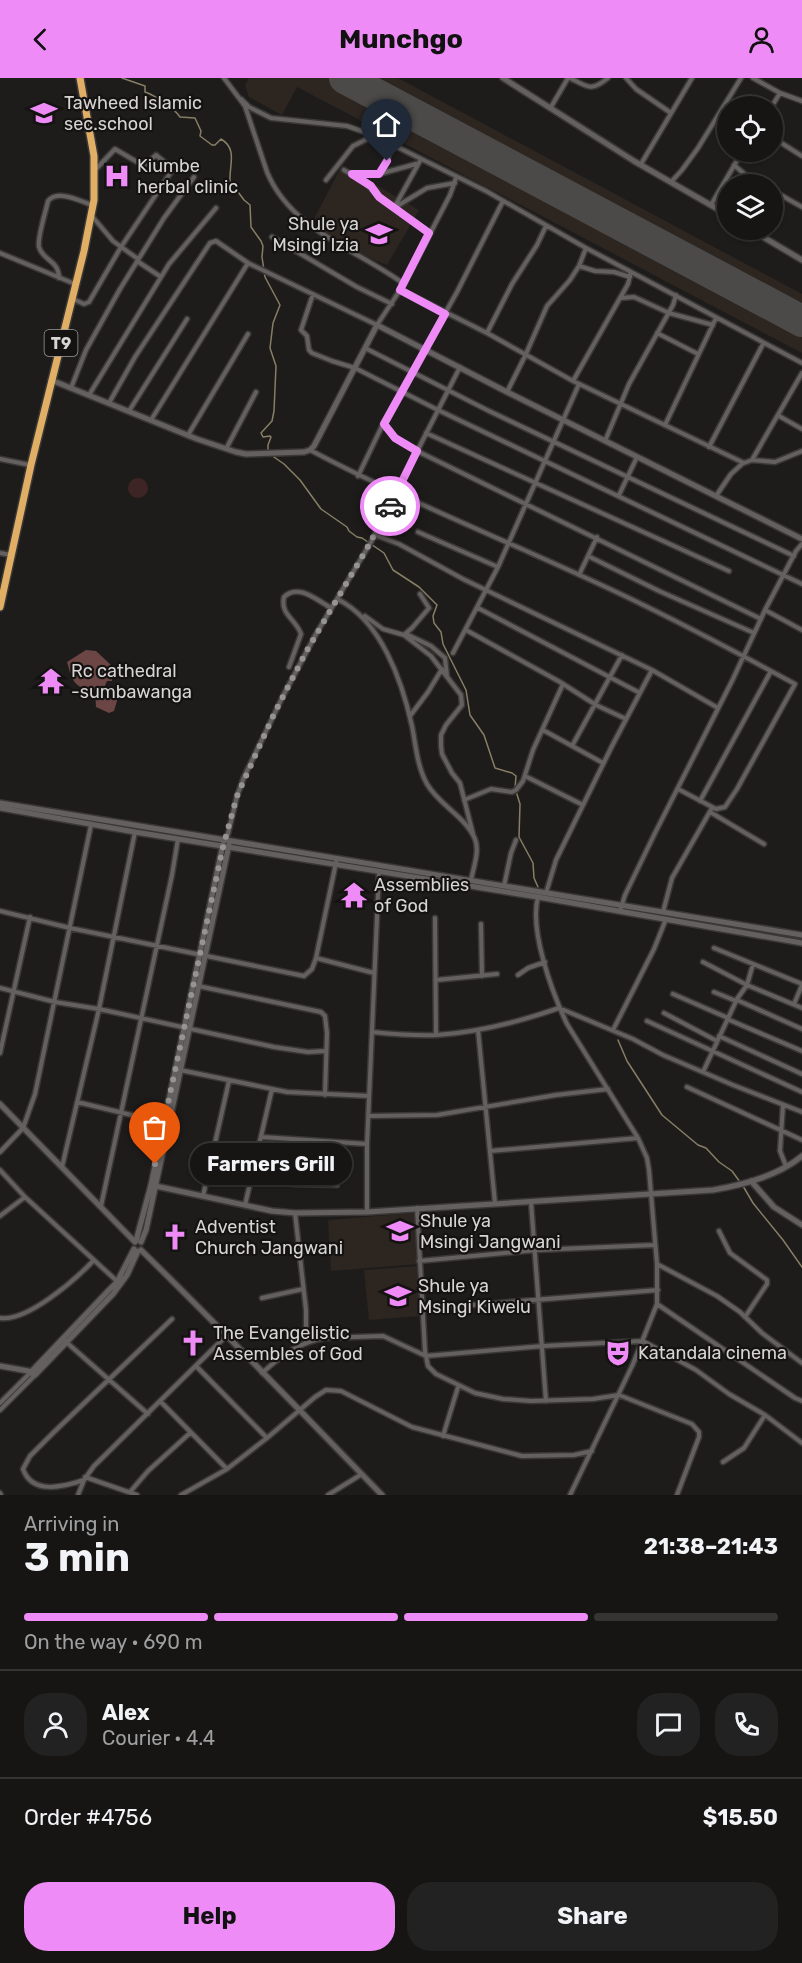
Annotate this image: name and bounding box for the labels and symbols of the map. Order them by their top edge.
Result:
place label: Tawheed Islamic sec.school [64,92,202,135]
school or university icon: Tawheed Islamic sec.school [29,98,59,128]
pin [361,99,412,161]
place label: Kiumbe herbal clinic [137,155,238,198]
hospital icon: Kiumbe herbal clinic [102,161,132,191]
place label: Shule ya Msingi Izia [272,213,359,256]
school or university icon: Shule ya Msingi Izia [364,219,394,249]
road number: T9 [44,330,78,356]
courier [360,476,420,536]
place label: Rc cathedral -sumbawanga [71,660,192,703]
temple icon: Rc cathedral -sumbawanga [36,666,66,696]
place label: Assemblies of God [374,874,469,917]
temple icon: Assemblies of God [339,880,369,910]
pin [129,1102,180,1164]
callout: Farmers Grill [191,1143,353,1185]
place label: Shule ya Msingi Jangwani [420,1210,561,1253]
place label: Adventist Church Jangwani [195,1216,343,1259]
school or university icon: Shule ya Msingi Jangwani [385,1216,415,1246]
church icon: Adventist Church Jangwani [160,1222,190,1252]
place label: Shule ya Msingi Kiwelu [418,1275,531,1318]
school or university icon: Shule ya Msingi Kiwelu [383,1281,413,1311]
place label: The Evangelistic Assembles of God [213,1322,363,1365]
church icon: The Evangelistic Assembles of God [178,1328,208,1358]
theatre icon: Katandala cinema [603,1338,633,1368]
place label: Katandala cinema [638,1342,787,1364]

